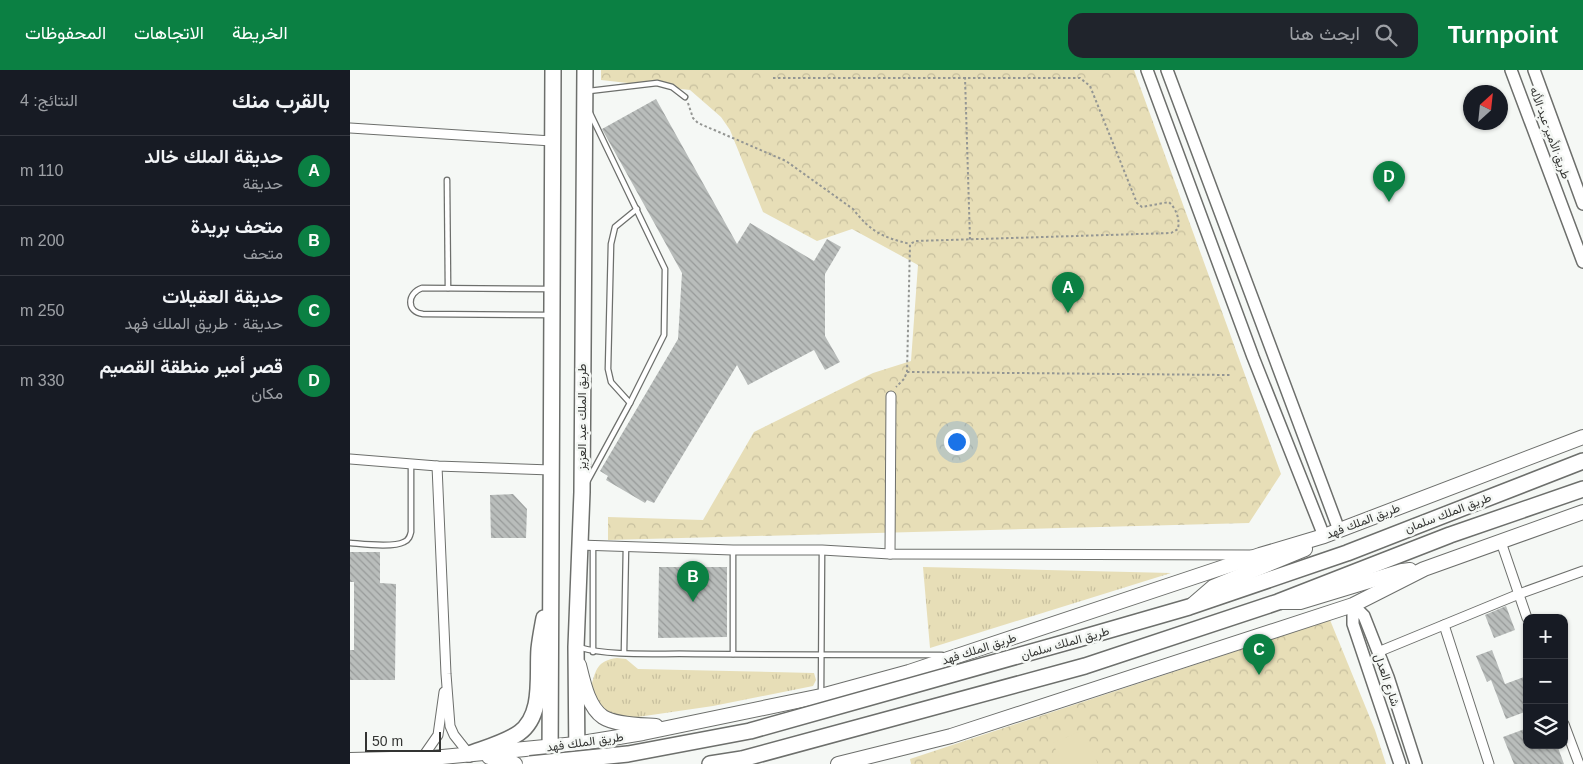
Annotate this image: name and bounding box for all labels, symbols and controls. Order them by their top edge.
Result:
search box [1068,13,1418,58]
icon: search [1372,21,1400,49]
text: Turnpoint [1448,21,1558,48]
text: المحفوظات [25,23,106,43]
text: الاتجاهات [134,23,204,43]
text: الخريطة [232,23,288,43]
text: ابحث هنا [1289,23,1360,44]
north arrow [1463,85,1508,130]
street label: طريق الأمير عبد الأله [1526,85,1573,181]
text: بالقرب منك [232,89,330,112]
text: النتائج: 4 [20,92,78,109]
text: حديقة الملك خالد [144,146,283,167]
pin: D [1373,161,1405,202]
text: 110 m [20,162,63,179]
text: A [308,162,320,179]
text: حديقة [243,175,283,192]
text: متحف بريدة [191,216,283,237]
text: 200 m [20,232,64,249]
text: B [308,232,320,249]
text: متحف [243,245,283,262]
pin: A [1052,272,1084,313]
text: حديقة العقيلات [162,286,283,307]
text: 250 m [20,302,64,319]
text: C [308,302,320,319]
text: حديقة · طريق الملك فهد [125,315,283,332]
text: قصر أمير منطقة القصيم [99,356,283,377]
street label: طريق الملك عبد العزيز [575,364,590,471]
text: 330 m [20,372,64,389]
text: D [308,372,320,389]
text: مكان [251,385,283,402]
your location [944,429,970,455]
street label: طريق الملك سلمان [1403,490,1494,537]
street label: طريق الملك فهد [1324,500,1402,542]
pin: B [677,561,709,602]
map controls [1523,614,1568,749]
button: + [1523,614,1568,659]
street label: طريق الملك سلمان [1019,624,1111,663]
street label: طريق الملك فهد [940,630,1019,669]
pin: C [1243,634,1275,675]
street label: شارع العدل [1370,652,1403,709]
button: − [1523,659,1568,704]
button: layers [1523,704,1568,749]
scale bar [365,729,441,752]
street label: طريق الملك فهد [545,730,625,755]
text: 50 m [372,733,403,749]

